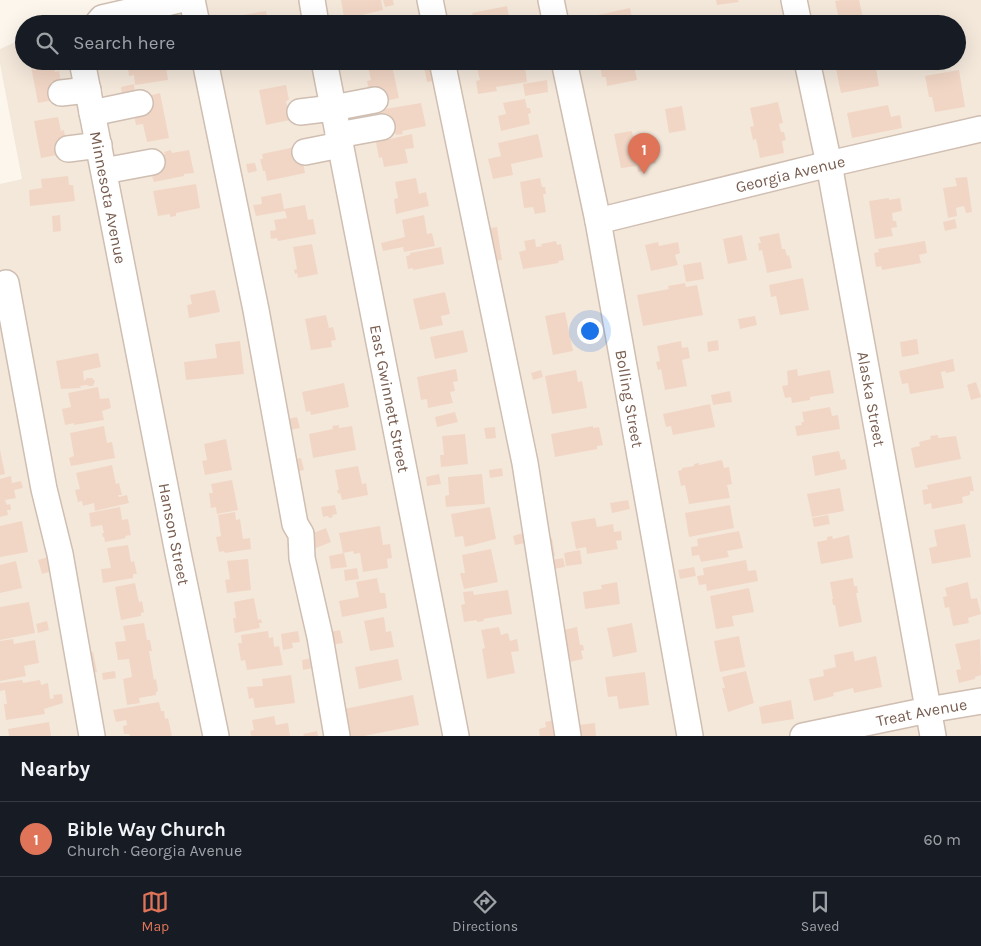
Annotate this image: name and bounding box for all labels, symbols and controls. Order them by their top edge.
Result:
search box [15,15,966,70]
icon: search [33,29,61,57]
text: Search here [73,32,175,54]
street label: Minnesota Avenue [86,130,131,265]
pin: 1 [628,133,660,174]
street label: Georgia Avenue [734,151,847,196]
your location [577,318,603,344]
street label: East Gwinnett Street [366,323,414,474]
street label: Bolling Street [612,348,648,449]
street label: Alaska Street [854,350,890,448]
street label: Hanson Street [155,481,194,587]
street label: Treat Avenue [874,694,968,730]
text: Nearby [20,757,90,781]
text: Bible Way Church [67,819,226,841]
text: 1 [33,830,39,849]
text: 60 m [924,830,961,849]
text: Church · Georgia Avenue [67,841,242,860]
tab: Map [141,888,169,935]
tab: Directions [452,888,518,935]
tab: Saved [801,888,840,935]

